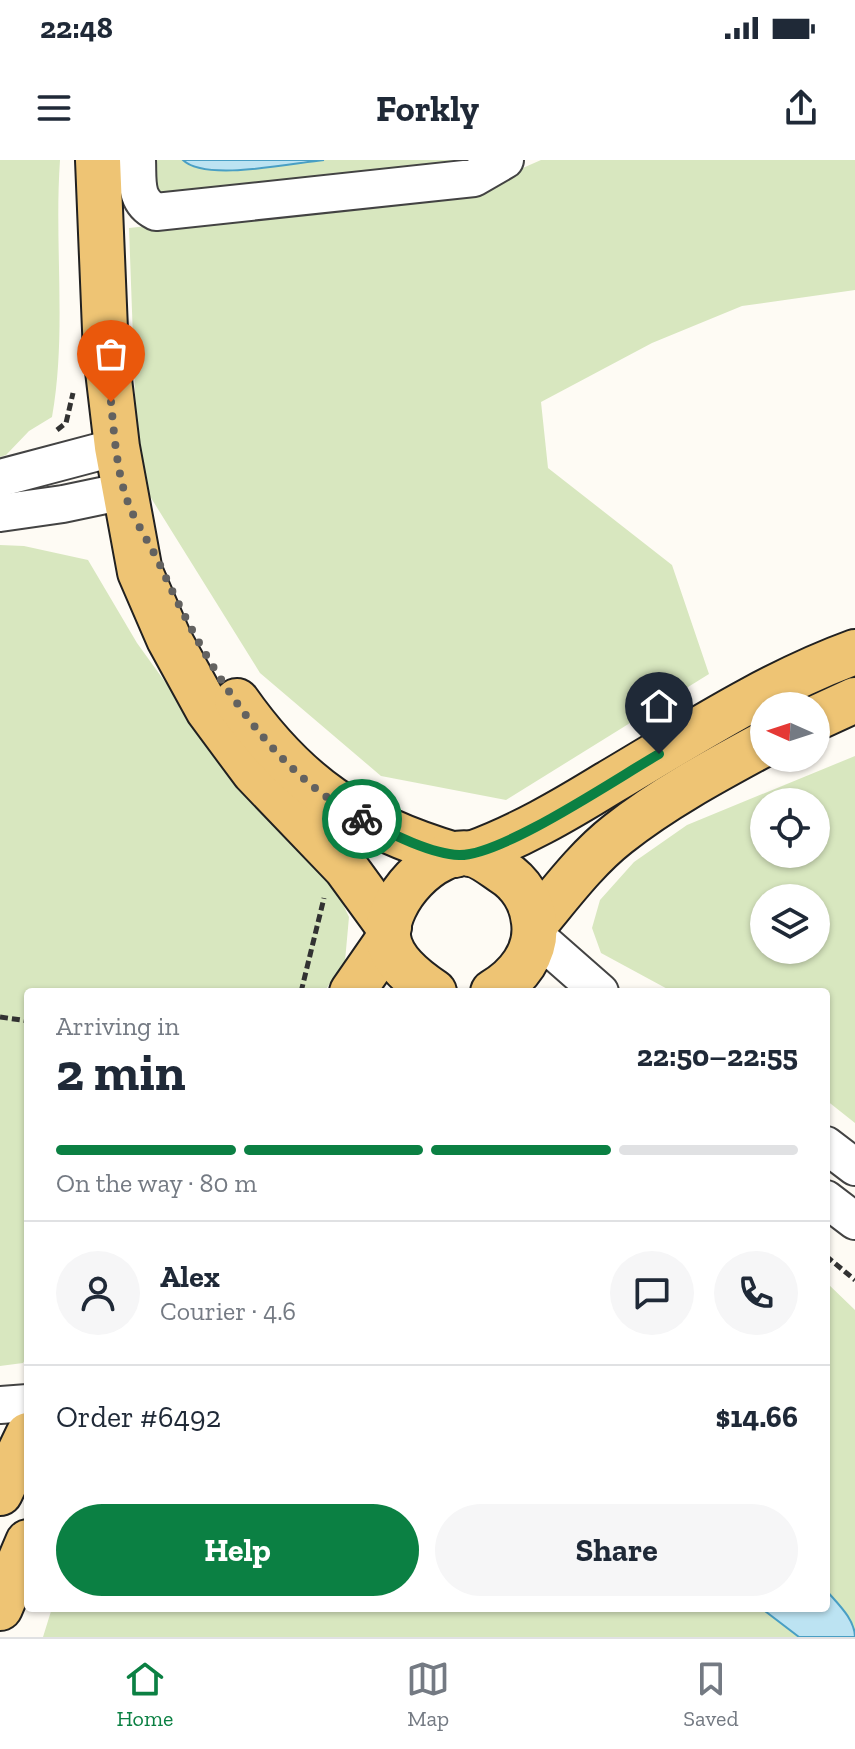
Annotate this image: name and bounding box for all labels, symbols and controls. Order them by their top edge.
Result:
text: 22:48 [40,10,113,46]
icon: menu [32,86,76,130]
icon: share [779,86,823,130]
text: Forkly [376,87,479,130]
pin [77,320,145,402]
icon: bag [89,332,133,376]
pin [625,672,693,754]
icon: home [637,684,681,728]
north arrow [750,692,830,772]
map controls [750,692,830,964]
courier [322,779,402,859]
button: locate [750,788,830,868]
icon: bike [340,797,384,841]
button: layers [750,884,830,964]
text: Arriving in [56,1010,179,1042]
text: 22:50–22:55 [637,1038,798,1074]
text: 2 min [56,1041,186,1103]
text: On the way · 80 m [56,1167,257,1199]
button: person [56,1251,140,1335]
button: chat [610,1251,694,1335]
button: phone [714,1251,798,1335]
text: Alex [160,1259,220,1295]
text: Courier · 4.6 [160,1295,296,1327]
text: Order #6492 [56,1399,221,1435]
text: $14.66 [715,1399,798,1435]
button: Help [56,1504,419,1596]
button: Share [435,1504,798,1596]
tab: Home [117,1657,173,1732]
tab: Map [406,1657,450,1732]
tab: Saved [683,1657,738,1732]

